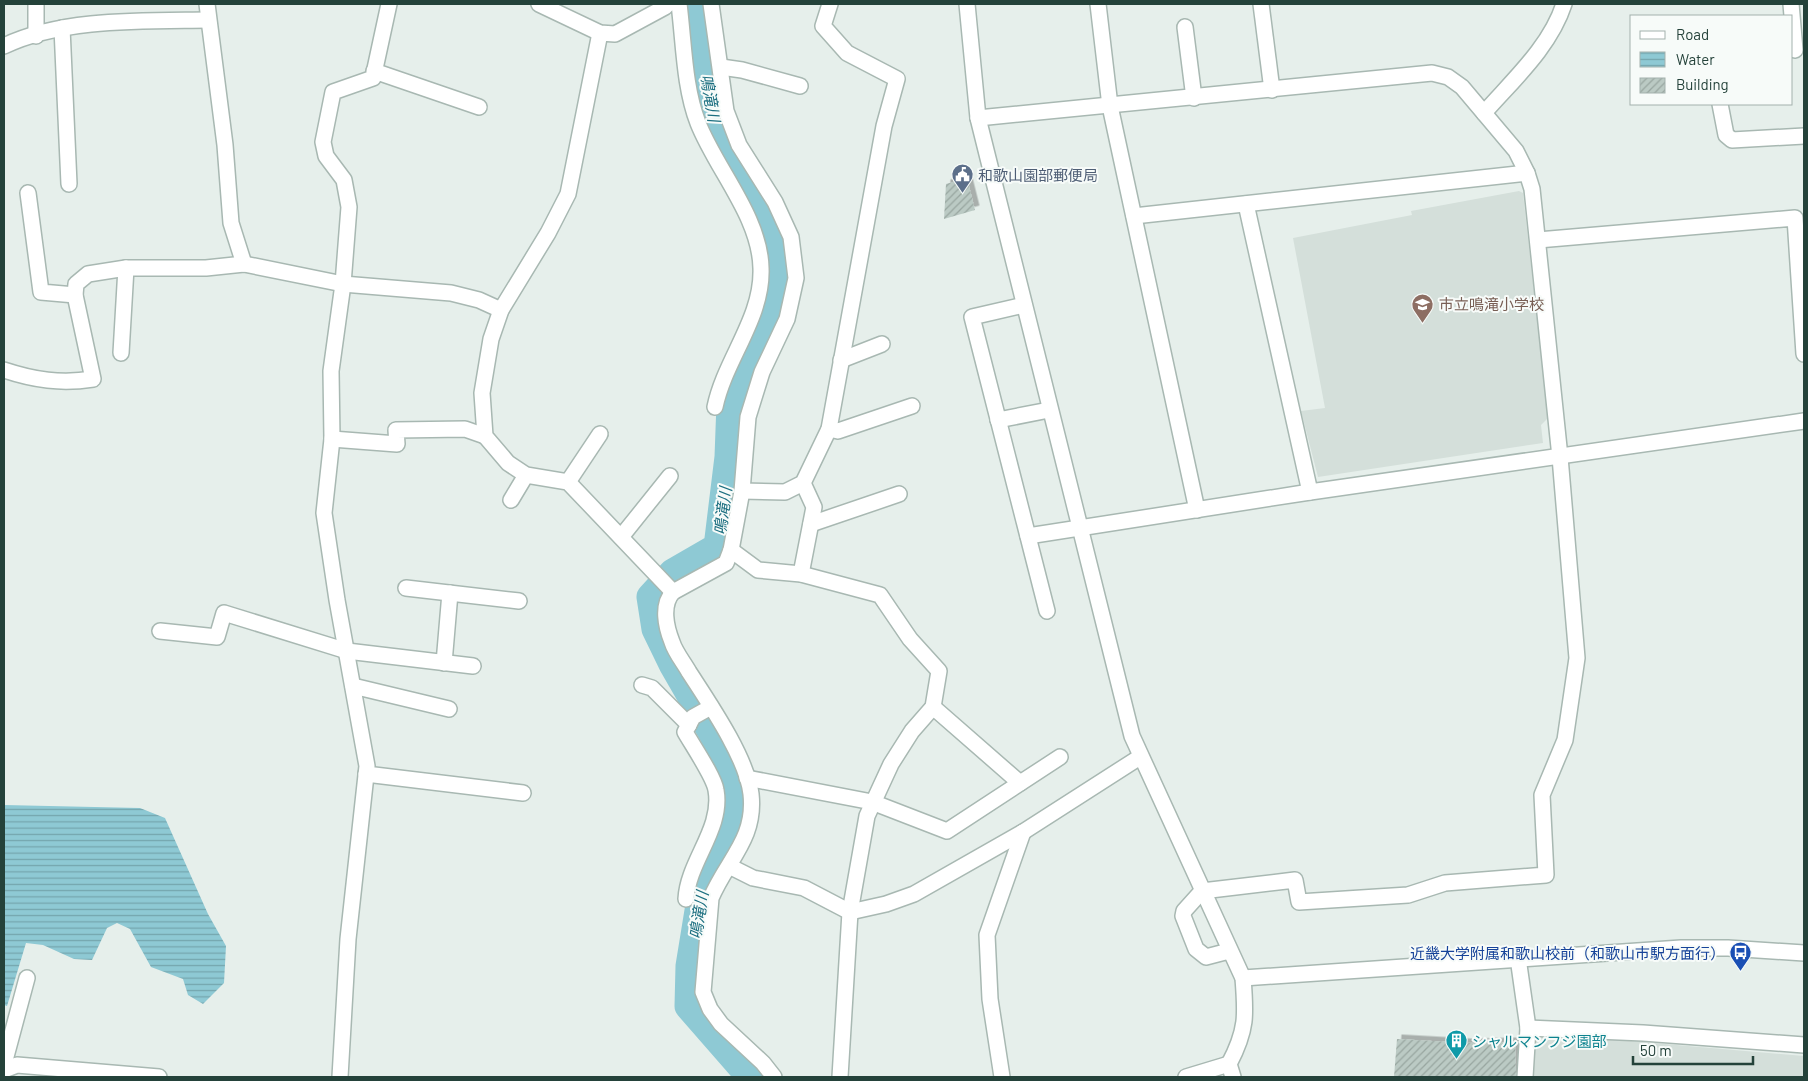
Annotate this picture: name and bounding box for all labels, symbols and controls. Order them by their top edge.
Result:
legend [1630,15,1793,105]
text: Road [1676,25,1709,43]
text: Water [1676,50,1715,68]
water label: 鳴滝川 [697,73,725,125]
text: Building [1676,75,1729,93]
public building icon: 和歌山園部郵便局 [950,163,974,194]
place label: 和歌山園部郵便局 [978,166,1098,184]
school or university icon: 市立鳴滝小学校 [1411,292,1435,323]
place label: 市立鳴滝小学校 [1439,295,1544,313]
water label: 鳴滝川 [710,484,735,536]
water label: 鳴滝川 [685,888,711,940]
bus stop icon: 近畿大学附属和歌山校前（和歌山市駅方面行） [1729,941,1753,972]
place label: 近畿大学附属和歌山校前（和歌山市駅方面行） [1410,944,1725,962]
building icon: シャルマンフジ園部 [1444,1029,1468,1060]
place label: シャルマンフジ園部 [1472,1032,1607,1050]
scale bar [1633,1034,1753,1066]
text: 50 m [1640,1041,1672,1059]

